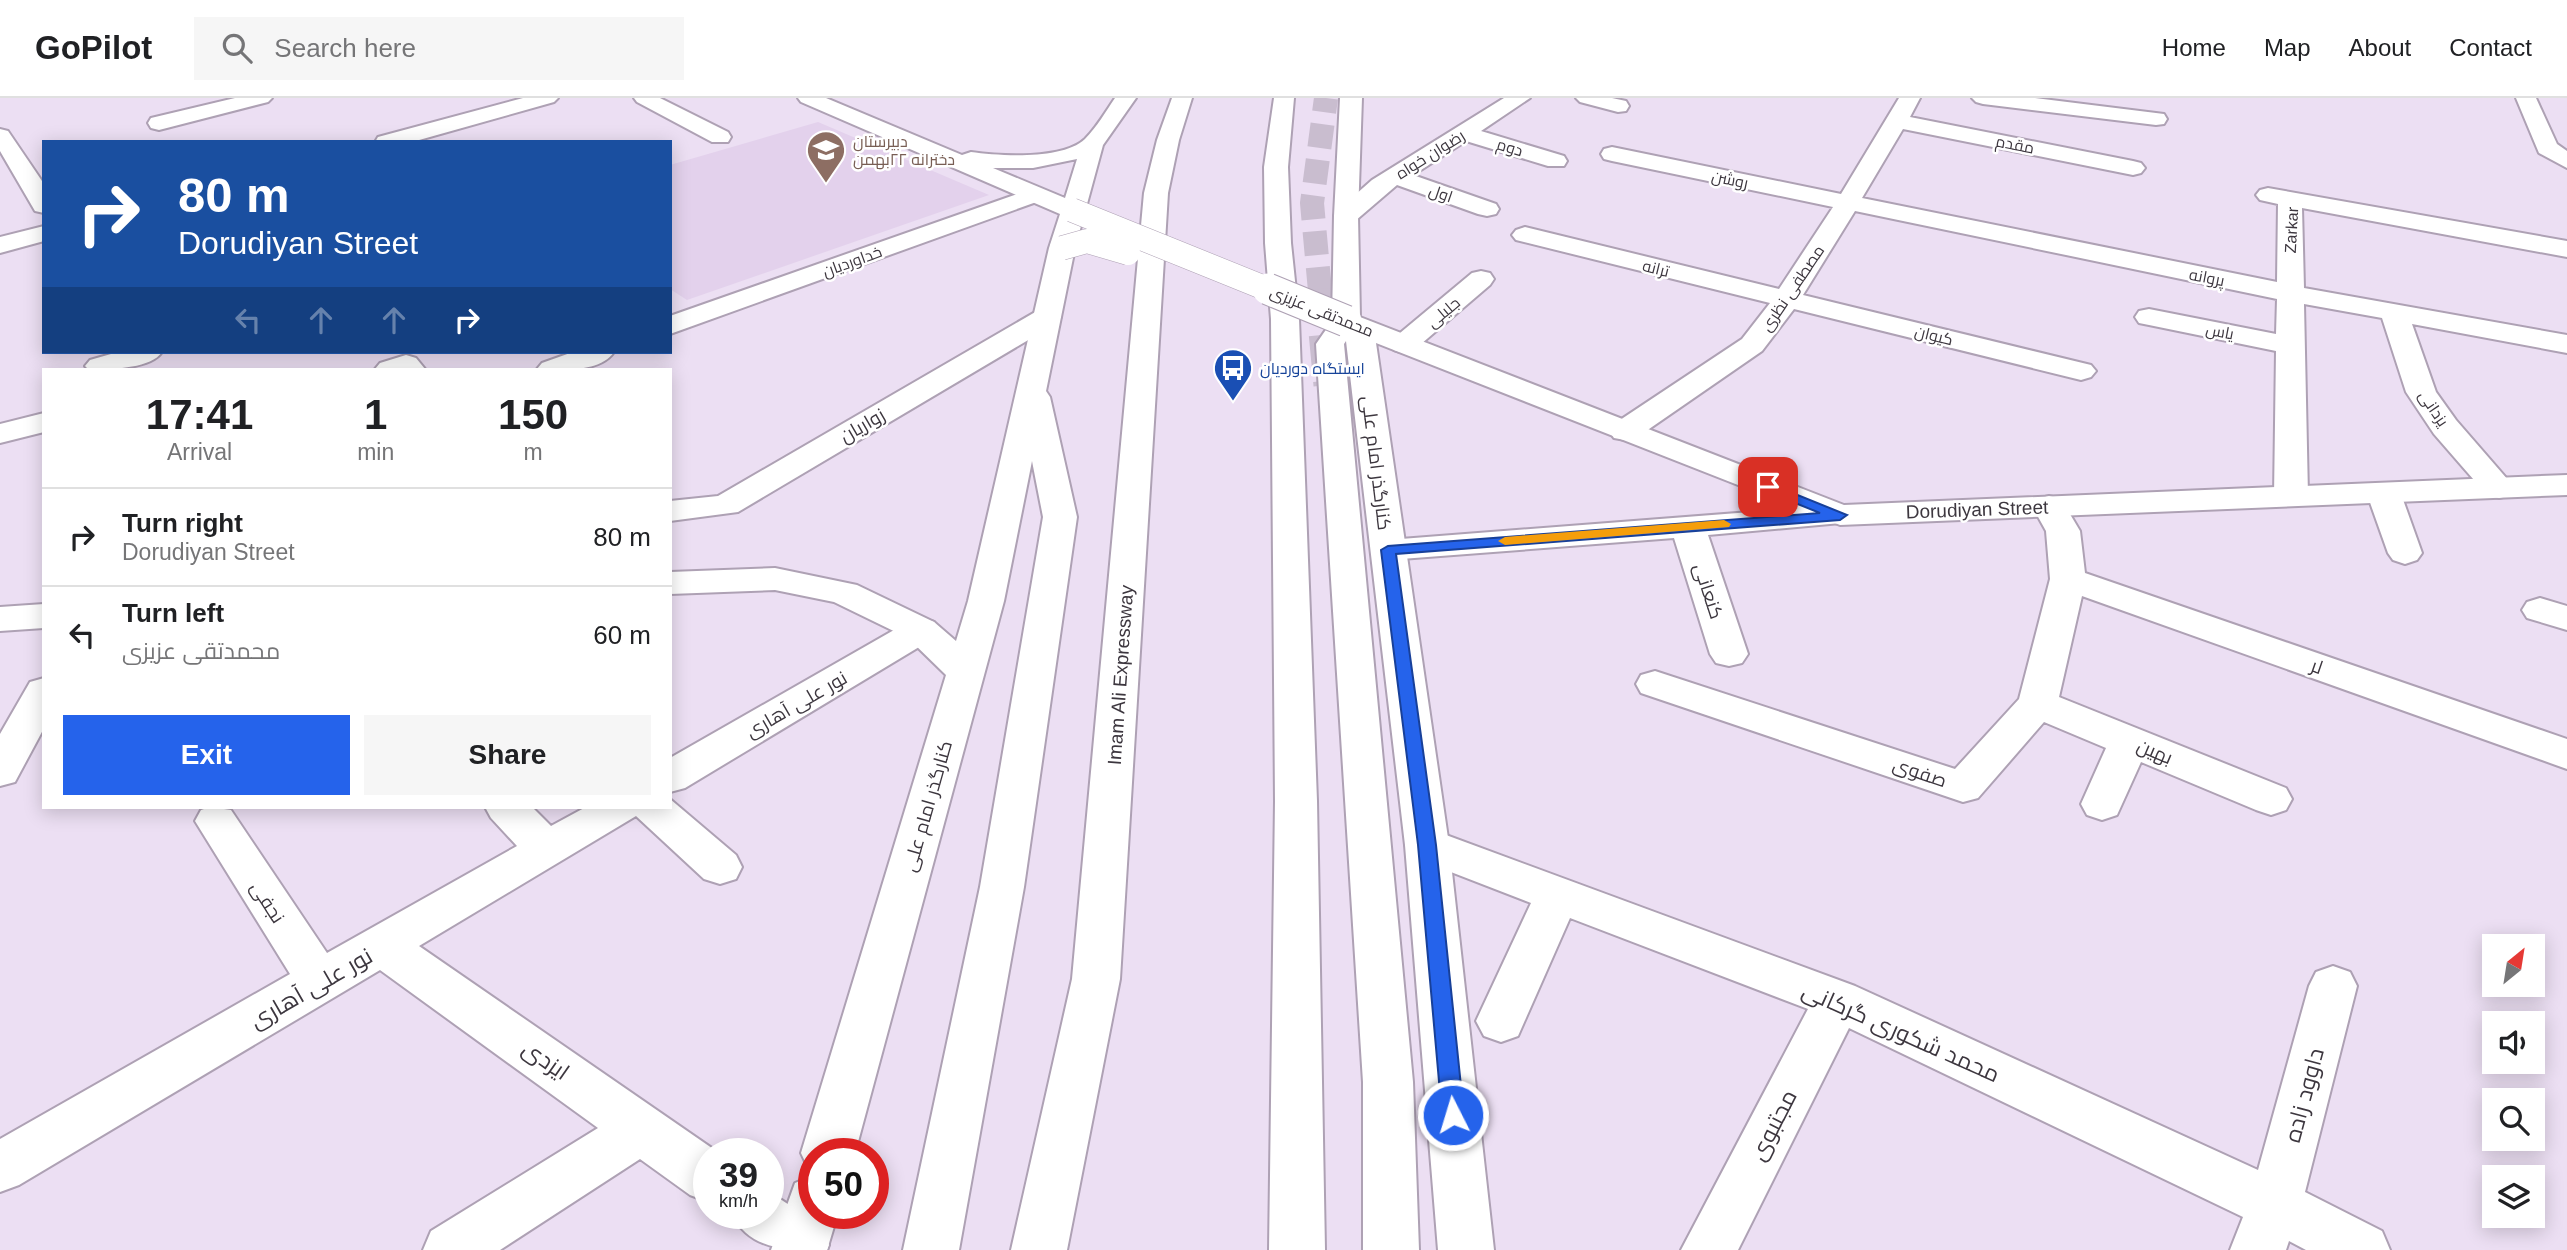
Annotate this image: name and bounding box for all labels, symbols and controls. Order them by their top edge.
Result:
search box [194,17,684,80]
text: GoPilot [35,29,152,66]
icon: search [218,29,256,67]
text: Search here [274,33,416,63]
text: Home [2162,34,2226,61]
text: Map [2264,34,2311,61]
text: About [2349,34,2411,61]
text: Contact [2449,34,2532,61]
street label: رضوان خواه [1393,127,1469,184]
school or university icon: دبیرستان دخترانه ۲۲بهمن [805,129,847,184]
street label: مقدم [1994,132,2036,160]
place label: دبیرستان دخترانه ۲۲بهمن [853,133,955,170]
street label: دوم [1494,135,1525,162]
street label: روشن [1710,167,1750,194]
icon: right [63,168,154,259]
text: 80 m [178,168,290,222]
street label: اول [1426,182,1455,207]
street label: Zarkar [2282,206,2301,254]
text: Dorudiyan Street [178,225,418,261]
street label: مصطفی نظری [1757,242,1829,336]
street label: خداوردیان [820,243,885,282]
street label: ترانه [1641,257,1672,281]
street label: پروانه [2187,266,2227,292]
street label: محمدتقی عزیزی [1267,283,1376,342]
street label: جلیلی [1423,294,1464,332]
icon: left [229,301,267,339]
icon: ahead [302,301,340,339]
icon: ahead [375,301,413,339]
icon: right [448,301,486,339]
street label: یاس [2204,320,2236,345]
street label: کیوان [1912,323,1955,350]
bus stop icon: ایستگاه دوردیان [1212,347,1254,402]
place label: ایستگاه دوردیان [1260,360,1365,379]
street label: یزدانی [2414,387,2452,431]
text: 17:41 [146,391,253,438]
text: 1 [364,391,387,438]
text: 150 [498,391,568,438]
street label: کنارگذر امام علی [1355,395,1395,532]
street label: زواریان [836,404,889,448]
text: Arrival [167,439,232,465]
text: min [357,439,394,465]
text: m [524,439,543,465]
pin [1738,457,1798,517]
icon: arrive [1749,468,1787,506]
street label: Dorudiyan Street [1905,496,2049,522]
text: Turn right [122,508,243,538]
icon: right [63,518,101,556]
text: 80 m [593,522,651,552]
text: Dorudiyan Street [122,539,295,565]
street label: کنعانی [1689,561,1727,622]
street label: Imam Ali Expressway [1104,584,1137,766]
text: Turn left [122,598,224,628]
icon: left [63,616,101,654]
text: 60 m [593,620,651,650]
text: محمدتقی عزیزی [122,638,280,664]
street label: لر [2307,654,2325,679]
street label: نور علی آهاری [742,667,851,743]
button: Exit [63,715,350,795]
button: Share [364,715,651,795]
street label: بهین [2134,735,2176,769]
street label: کنارگذر امام علی [899,738,959,875]
street label: صفوی [1890,753,1950,792]
street label: نجفی [246,877,289,928]
north arrow [2482,934,2544,998]
map controls [2482,934,2545,1228]
street label: نور علی آهاری [245,942,377,1034]
street label: محمد شکوری گرکانی [1798,977,2004,1088]
button: sound [2482,1011,2545,1074]
street label: ایزدی [517,1035,574,1086]
street label: داوود زاده [2279,1045,2329,1145]
position arrow [1416,1078,1490,1152]
street label: مجتبوی [1744,1085,1803,1165]
button: search [2482,1088,2545,1151]
speed limit sign: 50 [798,1138,889,1229]
text: 39 [719,1155,758,1194]
button: layers [2482,1165,2545,1228]
text: km/h [719,1191,758,1211]

